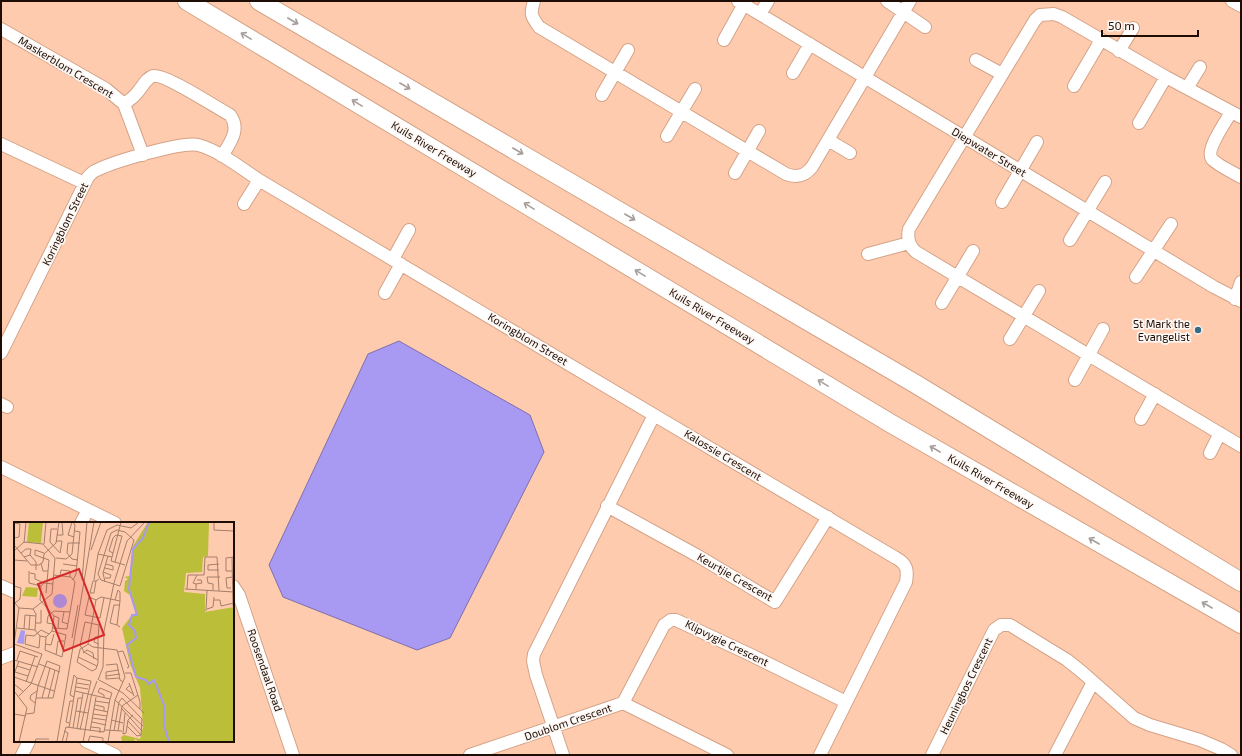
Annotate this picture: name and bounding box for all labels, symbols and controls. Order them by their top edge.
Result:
scale bar [1102,12,1198,38]
one-way arrow [287,17,299,25]
text: 50 m [1108,18,1135,32]
one-way arrow [240,31,252,39]
street label: Maskerblom Crescent [16,33,116,100]
one-way arrow [399,82,411,90]
one-way arrow [351,98,363,106]
street label: Kuils River Freeway [389,118,479,179]
street label: Diepwater Street [950,124,1029,179]
one-way arrow [511,148,523,156]
street label: Koringblom Street [39,180,90,267]
one-way arrow [523,201,535,209]
one-way arrow [624,213,635,221]
one-way arrow [634,268,646,276]
street label: Kuils River Freeway [667,285,757,346]
street label: Koringblom Street [486,310,570,368]
place label: St Mark the Evangelist [1133,317,1190,343]
marker: St Mark the Evangelist [1193,325,1203,335]
one-way arrow [817,378,829,386]
street label: Kalossie Crescent [682,426,764,483]
one-way arrow [929,444,941,452]
street label: Kuils River Freeway [946,451,1037,511]
inset map [14,522,234,742]
one-way arrow [1088,536,1100,544]
street label: Keurtjie Crescent [695,550,775,604]
one-way arrow [1201,601,1213,609]
street label: Klipvygie Crescent [683,617,771,668]
street label: Roosendaal Road [245,627,286,713]
street label: Heuningbos Crescent [937,635,995,736]
street label: Doublom Crescent [522,700,613,743]

